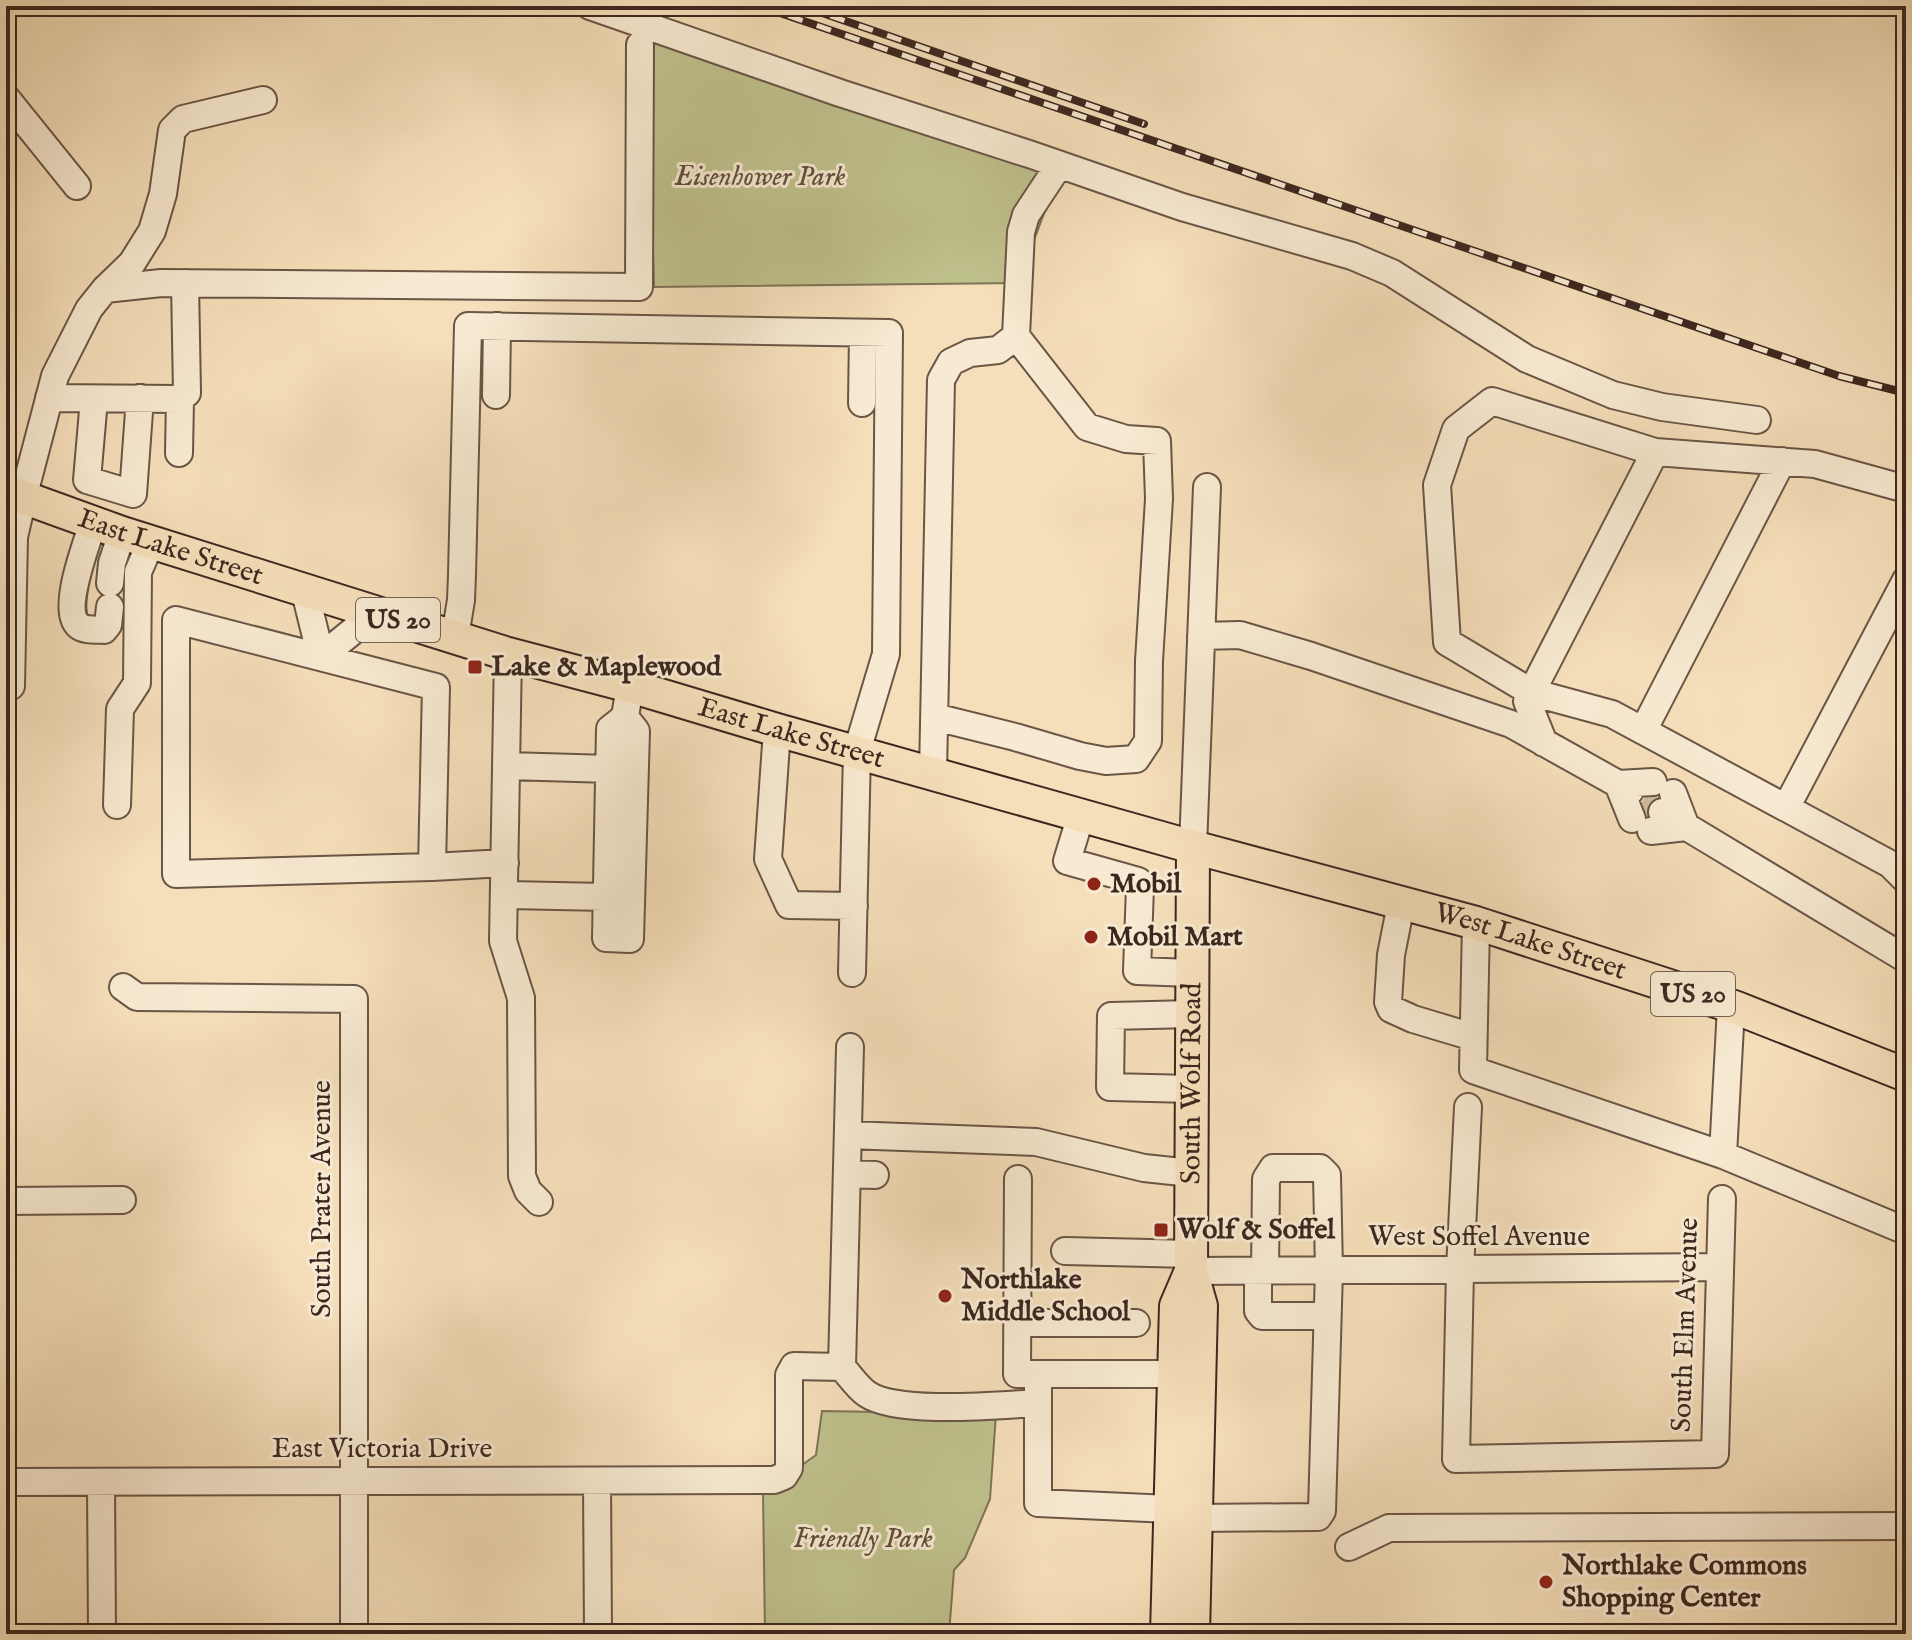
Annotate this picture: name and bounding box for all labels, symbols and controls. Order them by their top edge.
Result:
park label: Eisenhower Park [674,160,845,195]
street label: East Lake Street [73,501,268,594]
road number: US 20 [356,598,440,642]
place label: Lake & Maplewood [491,650,722,685]
marker: Lake & Maplewood [466,658,484,676]
street label: East Lake Street [694,690,889,777]
place label: Mobil [1110,867,1182,902]
marker: Mobil [1085,875,1103,893]
street label: West Lake Street [1431,895,1631,988]
place label: Mobil Mart [1107,920,1243,955]
marker: Mobil Mart [1082,928,1100,946]
road number: US 20 [1651,972,1735,1016]
street label: South Wolf Road [1174,982,1210,1185]
street label: South Prater Avenue [305,1080,340,1318]
place label: Wolf & Soffel [1176,1213,1336,1248]
street label: South Elm Avenue [1665,1217,1707,1433]
street label: West Soffel Avenue [1368,1220,1590,1255]
marker: Wolf & Soffel [1152,1221,1170,1239]
place label: Northlake Middle School [960,1263,1131,1330]
marker: Northlake Middle School [936,1287,954,1305]
street label: East Victoria Drive [272,1432,492,1467]
park label: Friendly Park [793,1522,933,1557]
place label: Northlake Commons Shopping Center [1561,1549,1807,1616]
marker: Northlake Commons Shopping Center [1537,1573,1555,1591]

